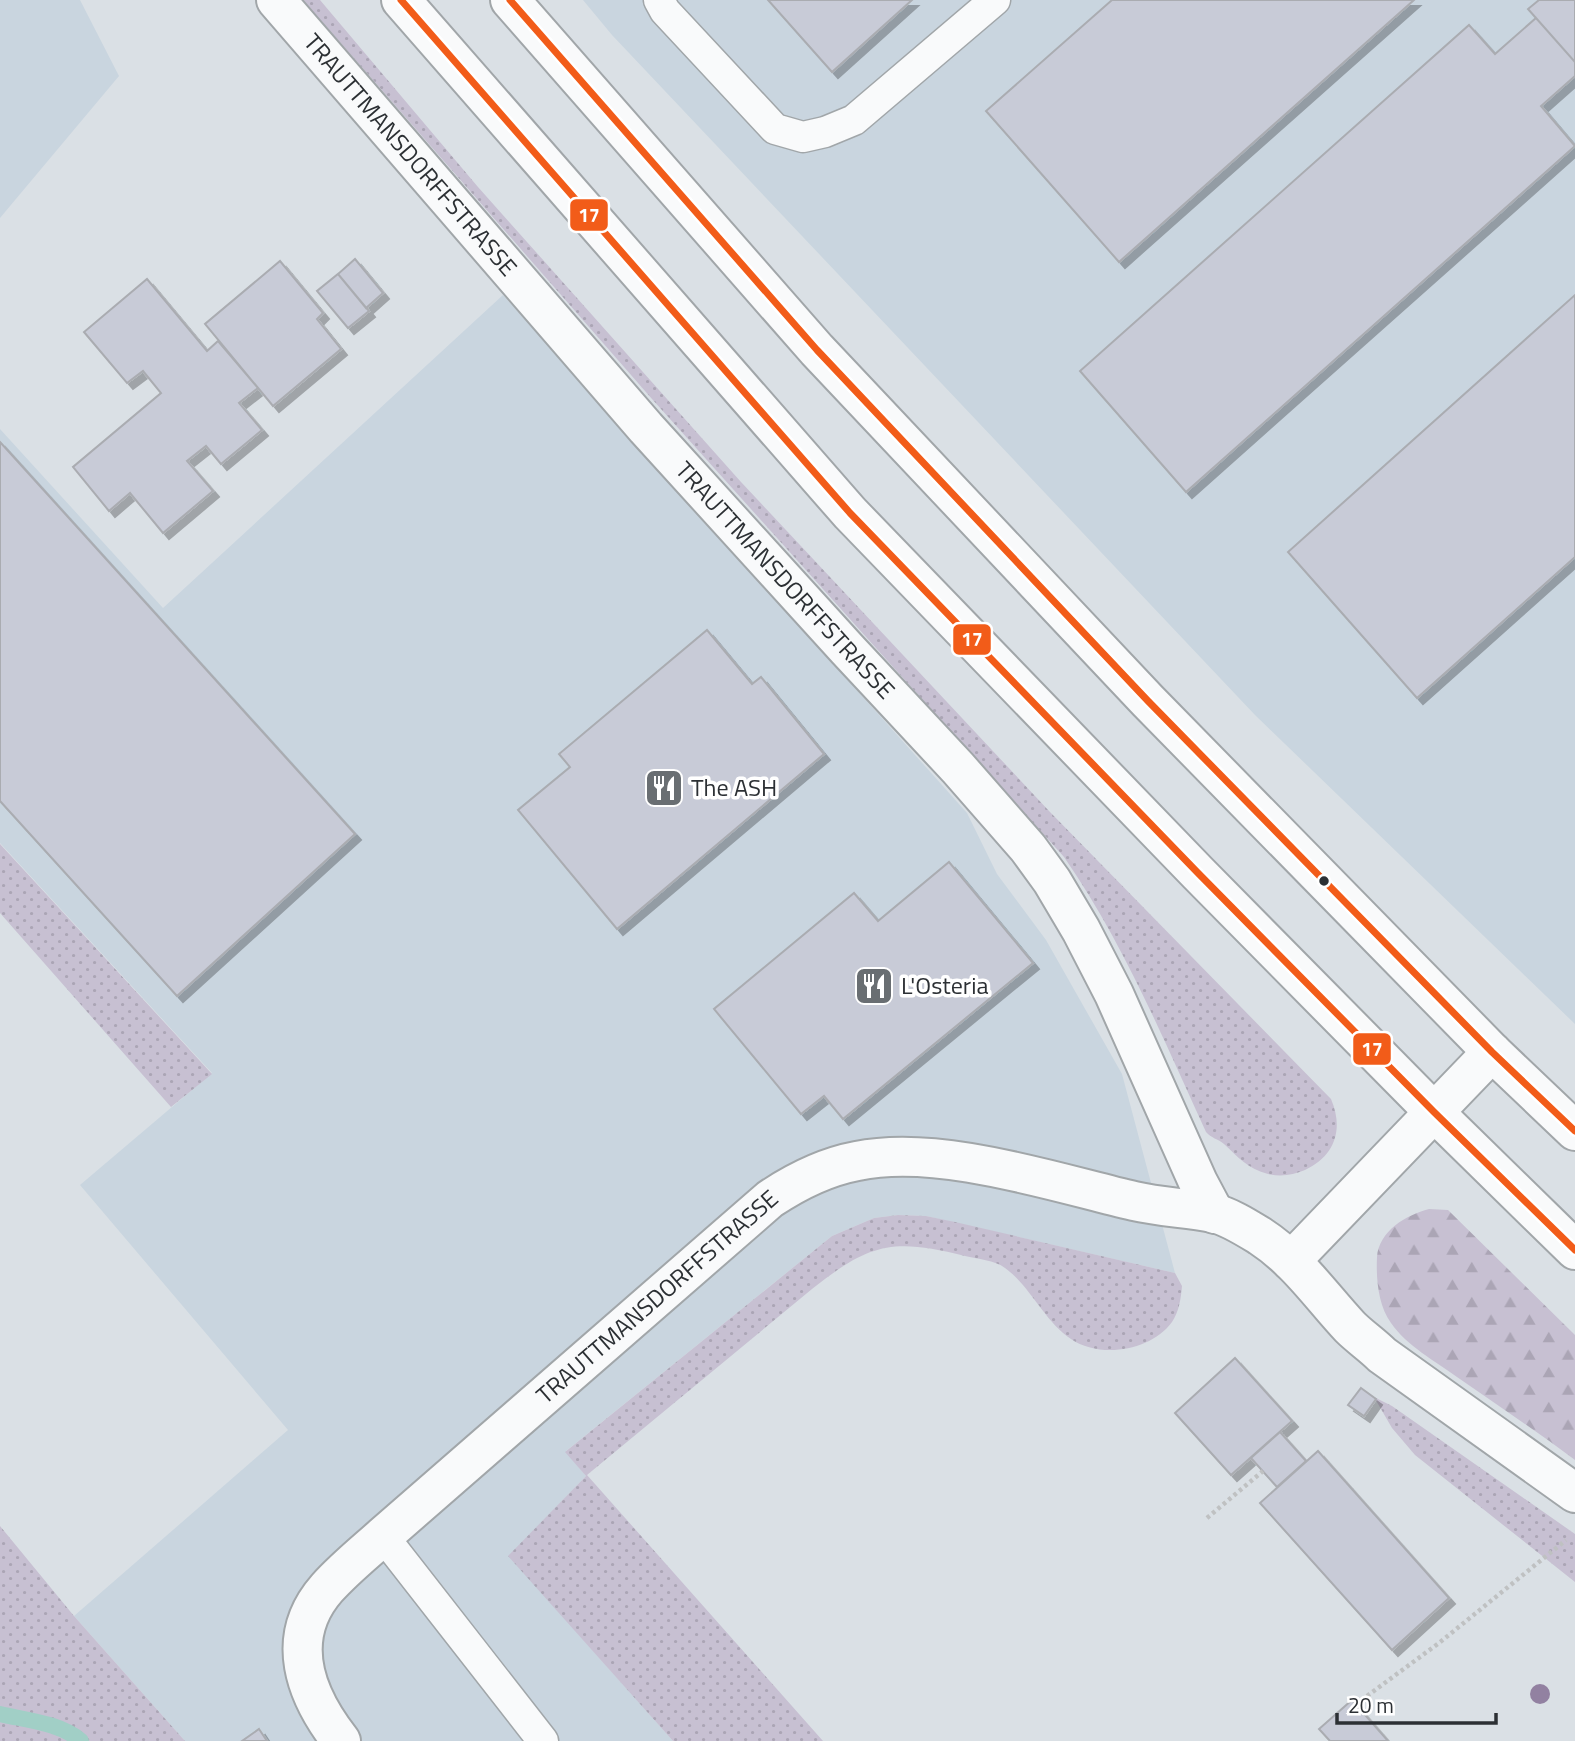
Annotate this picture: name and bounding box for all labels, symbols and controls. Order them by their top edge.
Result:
street label: TRAUTTMANSDORFFSTRASSE [296,25,526,284]
line badge: 17 [569,198,609,232]
text: 17 [578,200,600,229]
street label: TRAUTTMANSDORFFSTRASSE [668,453,904,707]
line badge: 17 [952,623,992,656]
text: 17 [961,624,983,653]
restaurant icon: The ASH [643,767,685,809]
place label: The ASH [691,769,777,805]
unlabelled marker [1317,874,1331,888]
restaurant icon: L'Osteria [853,965,895,1007]
place label: L'Osteria [901,967,988,1003]
line badge: 17 [1352,1032,1392,1066]
text: 17 [1361,1034,1383,1063]
street label: TRAUTTMANSDORFFSTRASSE [528,1181,786,1412]
scale bar [1337,1682,1496,1726]
text: 20 m [1348,1689,1394,1721]

